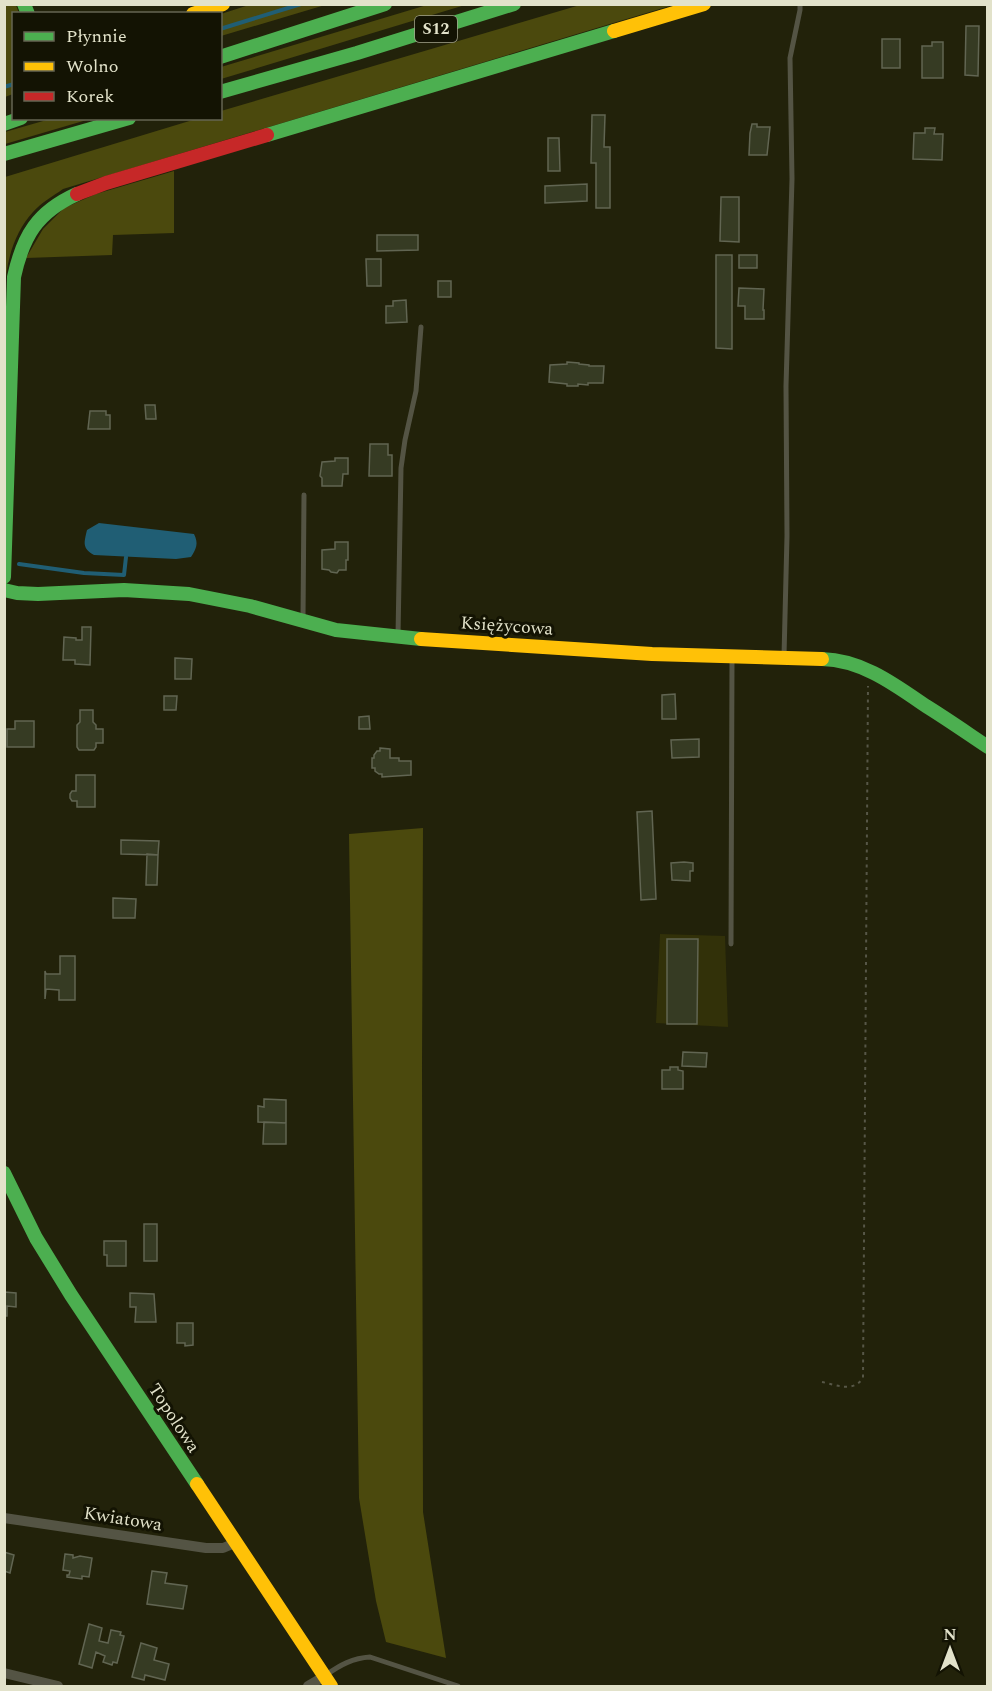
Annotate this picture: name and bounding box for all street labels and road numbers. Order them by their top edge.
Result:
road number: S12 [415,16,457,42]
street label: Księżycowa [460,609,554,643]
street label: Topolowa [141,1378,207,1458]
street label: Kwiatowa [82,1499,164,1539]

